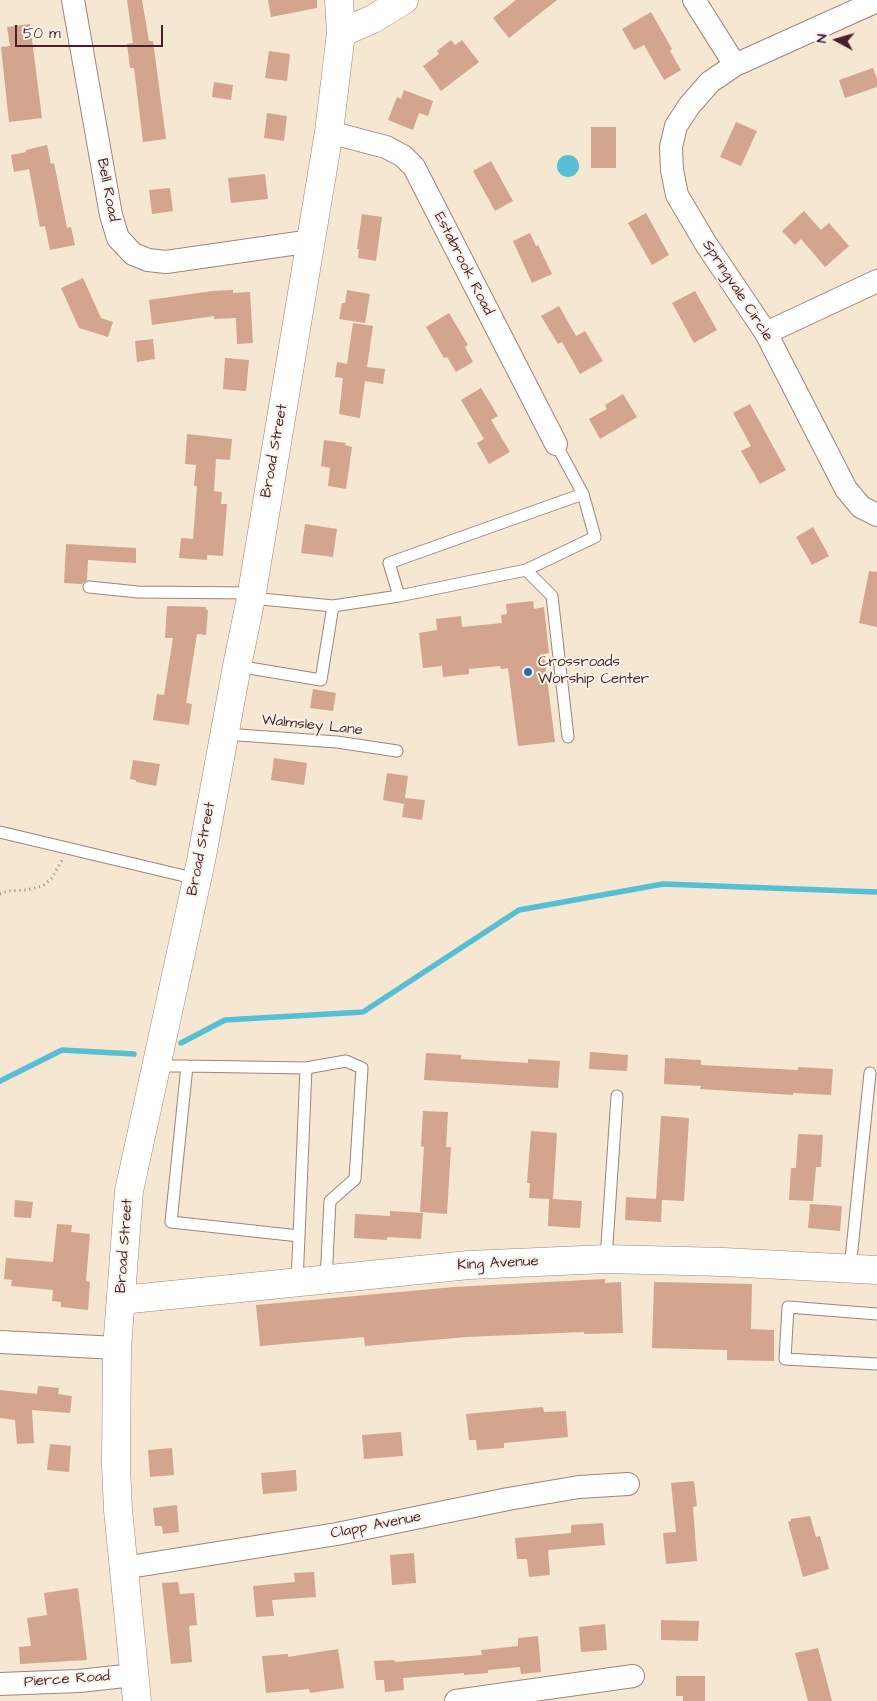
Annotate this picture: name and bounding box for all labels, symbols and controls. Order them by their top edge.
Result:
scale bar [18,15,165,47]
north arrow [812,15,862,65]
text: 50 m [23,23,61,44]
text: N [812,33,832,44]
street label: Bell Road [92,157,122,223]
street label: Estabrook Road [429,209,497,319]
street label: Springvale Circle [698,237,776,345]
street label: Broad Street [258,403,292,499]
place label: Crossroads Worship Center [538,654,649,689]
marker: Crossroads Worship Center [522,666,534,678]
street label: Walmsley Lane [261,712,363,740]
street label: Broad Street [184,801,220,897]
street label: Broad Street [113,1198,137,1294]
street label: King Avenue [457,1253,539,1275]
street label: Clapp Avenue [329,1508,423,1544]
street label: Pierce Road [23,1668,111,1692]

